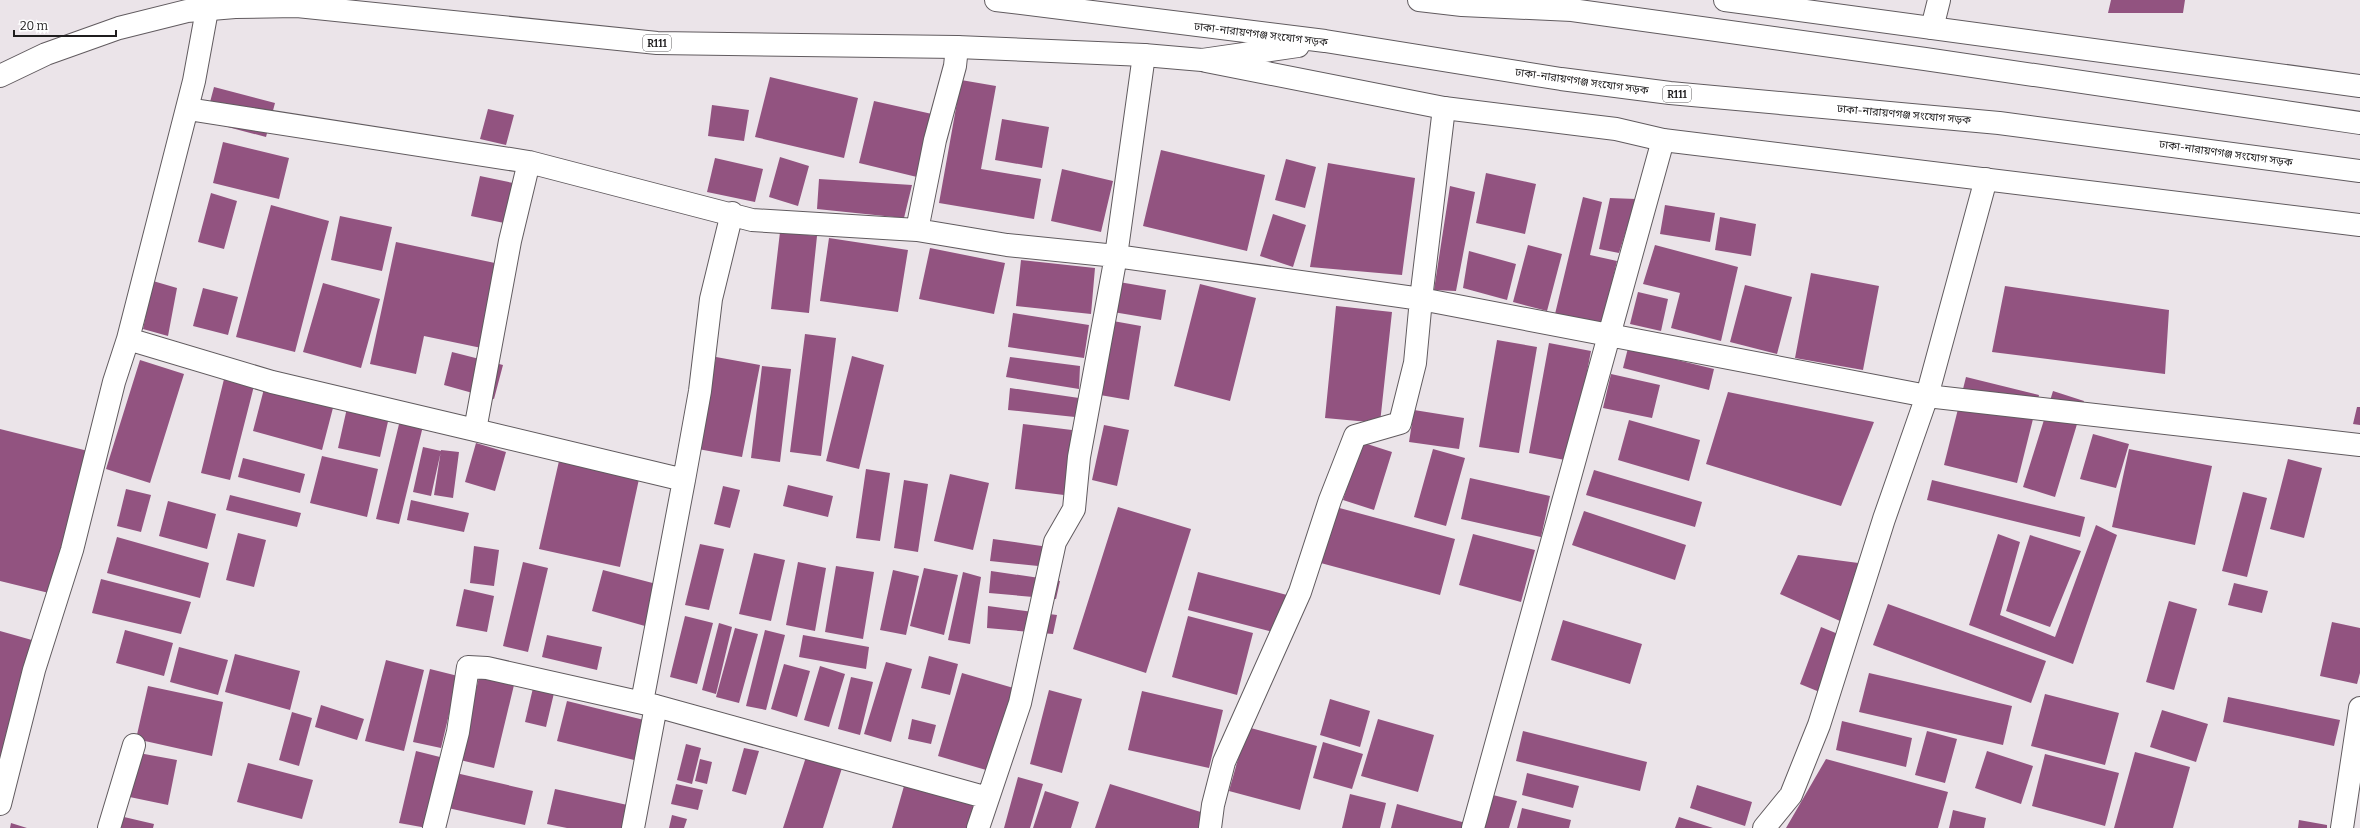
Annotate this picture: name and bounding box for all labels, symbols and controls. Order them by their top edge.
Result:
scale bar [14,12,116,38]
text: 20 m [20,19,49,33]
street label: ঢাকা-নারায়ণগঞ্জ সংযোগ সড়ক [1192,20,1329,49]
road number: R111 [643,35,671,51]
street label: ঢাকা-নারায়ণগঞ্জ সংযোগ সড়ক [1513,66,1650,97]
road number: R111 [1663,86,1691,102]
street label: ঢাকা-নারায়ণগঞ্জ সংযোগ সড়ক [1835,102,1972,127]
street label: ঢাকা-নারায়ণগঞ্জ সংযোগ সড়ক [2157,138,2294,169]

